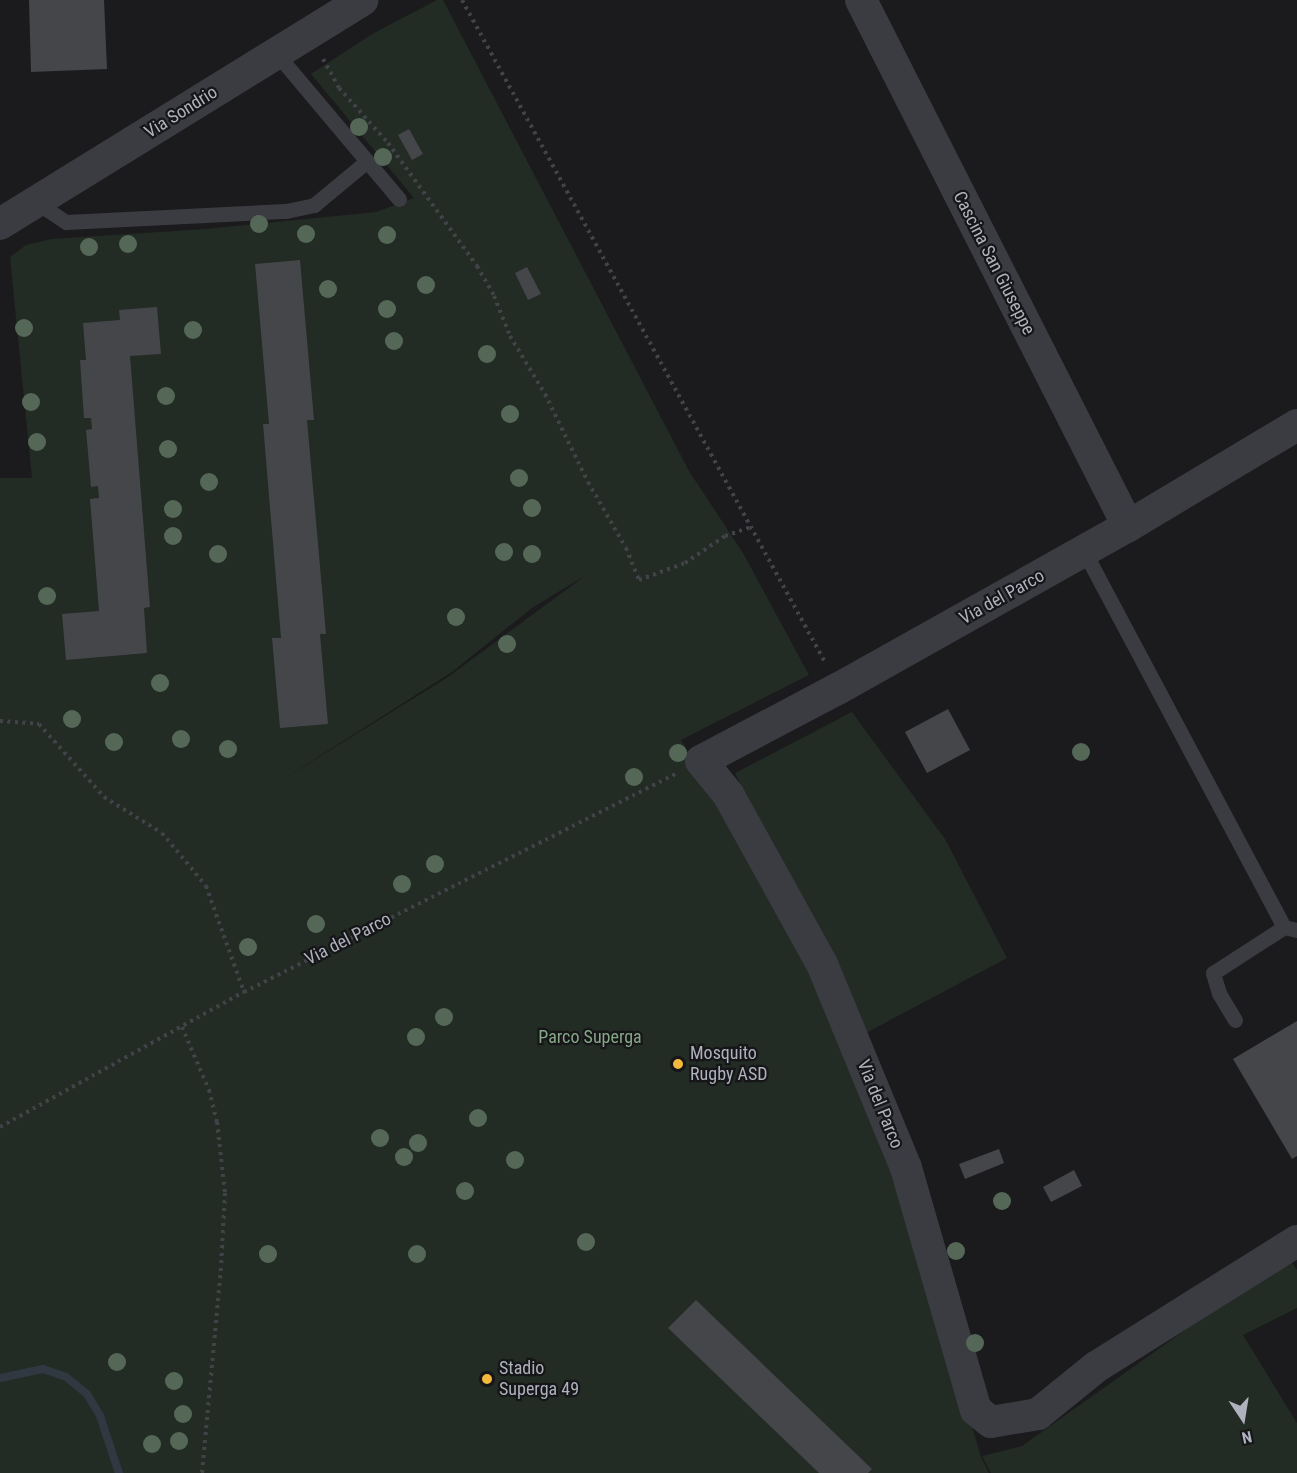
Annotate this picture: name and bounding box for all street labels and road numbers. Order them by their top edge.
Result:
street label: Via Sondrio [141,81,221,143]
street label: Cascina San Giuseppe [948,188,1040,338]
street label: Via del Parco [956,565,1048,629]
street label: Via del Parco [301,908,395,970]
street label: Via del Parco [852,1056,908,1152]

